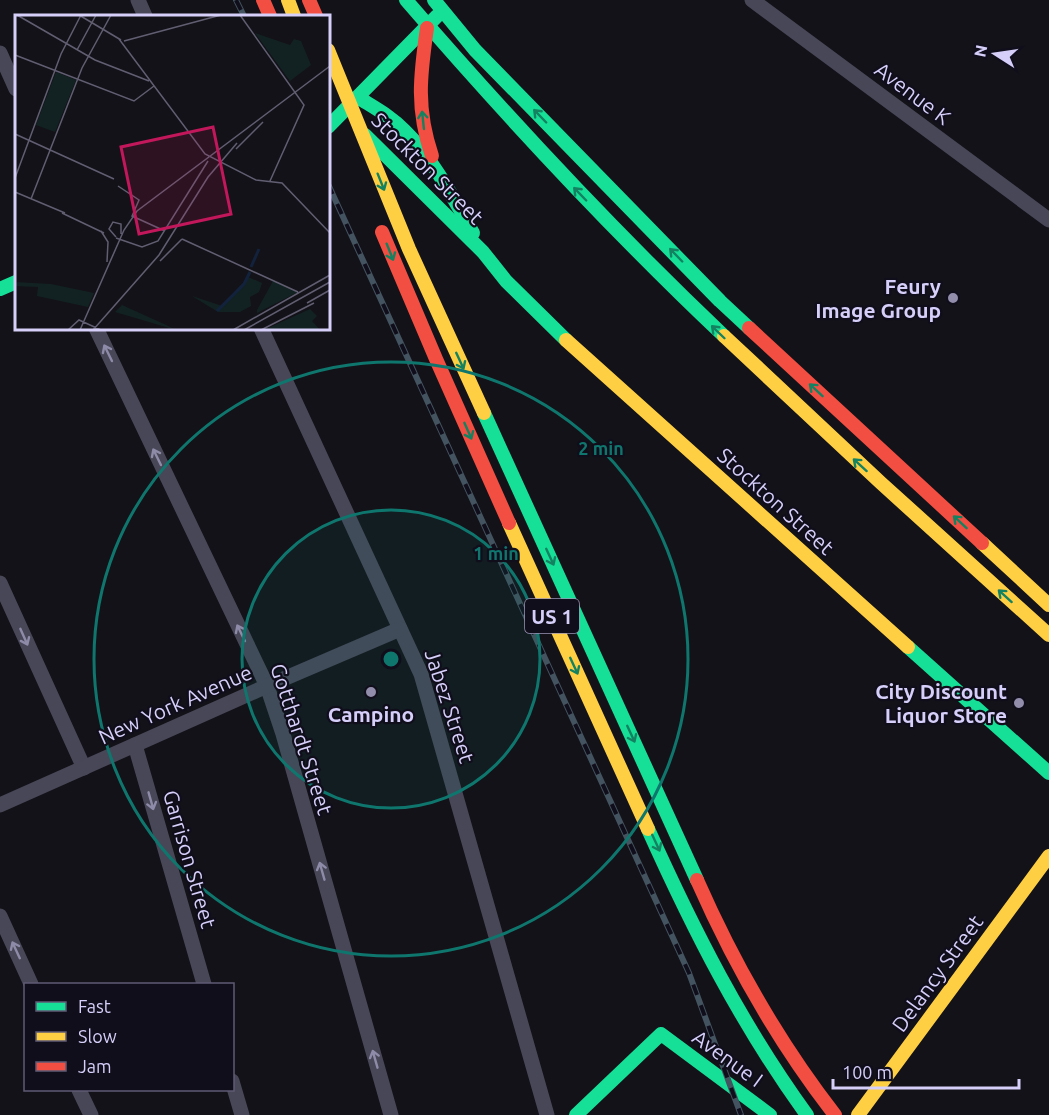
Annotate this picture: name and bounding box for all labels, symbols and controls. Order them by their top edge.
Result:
inset map [15,15,330,330]
north arrow [965,24,1025,84]
text: N [970,43,990,59]
street label: Avenue K [870,57,956,129]
street label: Stockton Street [367,107,489,229]
one-way arrow [532,108,547,123]
one-way arrow [417,111,428,130]
one-way arrow [376,173,387,191]
one-way arrow [573,187,587,202]
one-way arrow [385,242,396,261]
one-way arrow [668,248,683,263]
place label: Feury Image Group [815,274,941,322]
marker: Feury Image Group [946,291,960,305]
one-way arrow [710,325,725,340]
one-way arrow [101,345,113,363]
one-way arrow [455,351,466,369]
one-way arrow [809,383,824,397]
one-way arrow [463,422,474,440]
text: 2 min [578,438,624,458]
street label: Stockton Street [713,443,839,559]
one-way arrow [151,449,163,467]
one-way arrow [853,458,868,472]
one-way arrow [952,515,967,529]
text: 1 min [473,543,519,563]
one-way arrow [545,548,556,566]
one-way arrow [998,589,1013,603]
road number: US 1 [525,599,579,633]
one-way arrow [235,624,247,642]
one-way arrow [19,627,30,645]
street label: Jabez Street [420,646,480,766]
centre of rings [381,649,401,669]
one-way arrow [569,656,581,674]
street label: New York Avenue [95,659,255,749]
street label: Gotthardt Street [266,660,338,818]
place label: City Discount Liquor Store [875,679,1007,727]
marker: Campino [364,685,378,699]
marker: City Discount Liquor Store [1012,696,1026,710]
place label: Campino [328,702,414,726]
one-way arrow [625,725,637,743]
street label: Garrison Street [159,787,221,931]
one-way arrow [146,791,157,810]
one-way arrow [650,834,662,852]
one-way arrow [316,862,327,881]
street label: Delancy Street [887,910,987,1036]
one-way arrow [9,942,21,960]
legend [24,983,234,1091]
text: Fast [78,996,111,1016]
street label: Avenue I [688,1025,768,1091]
text: Slow [78,1026,117,1046]
one-way arrow [369,1050,380,1069]
scale bar [833,1052,1019,1090]
text: Jam [78,1056,112,1076]
text: 100 m [842,1062,892,1082]

